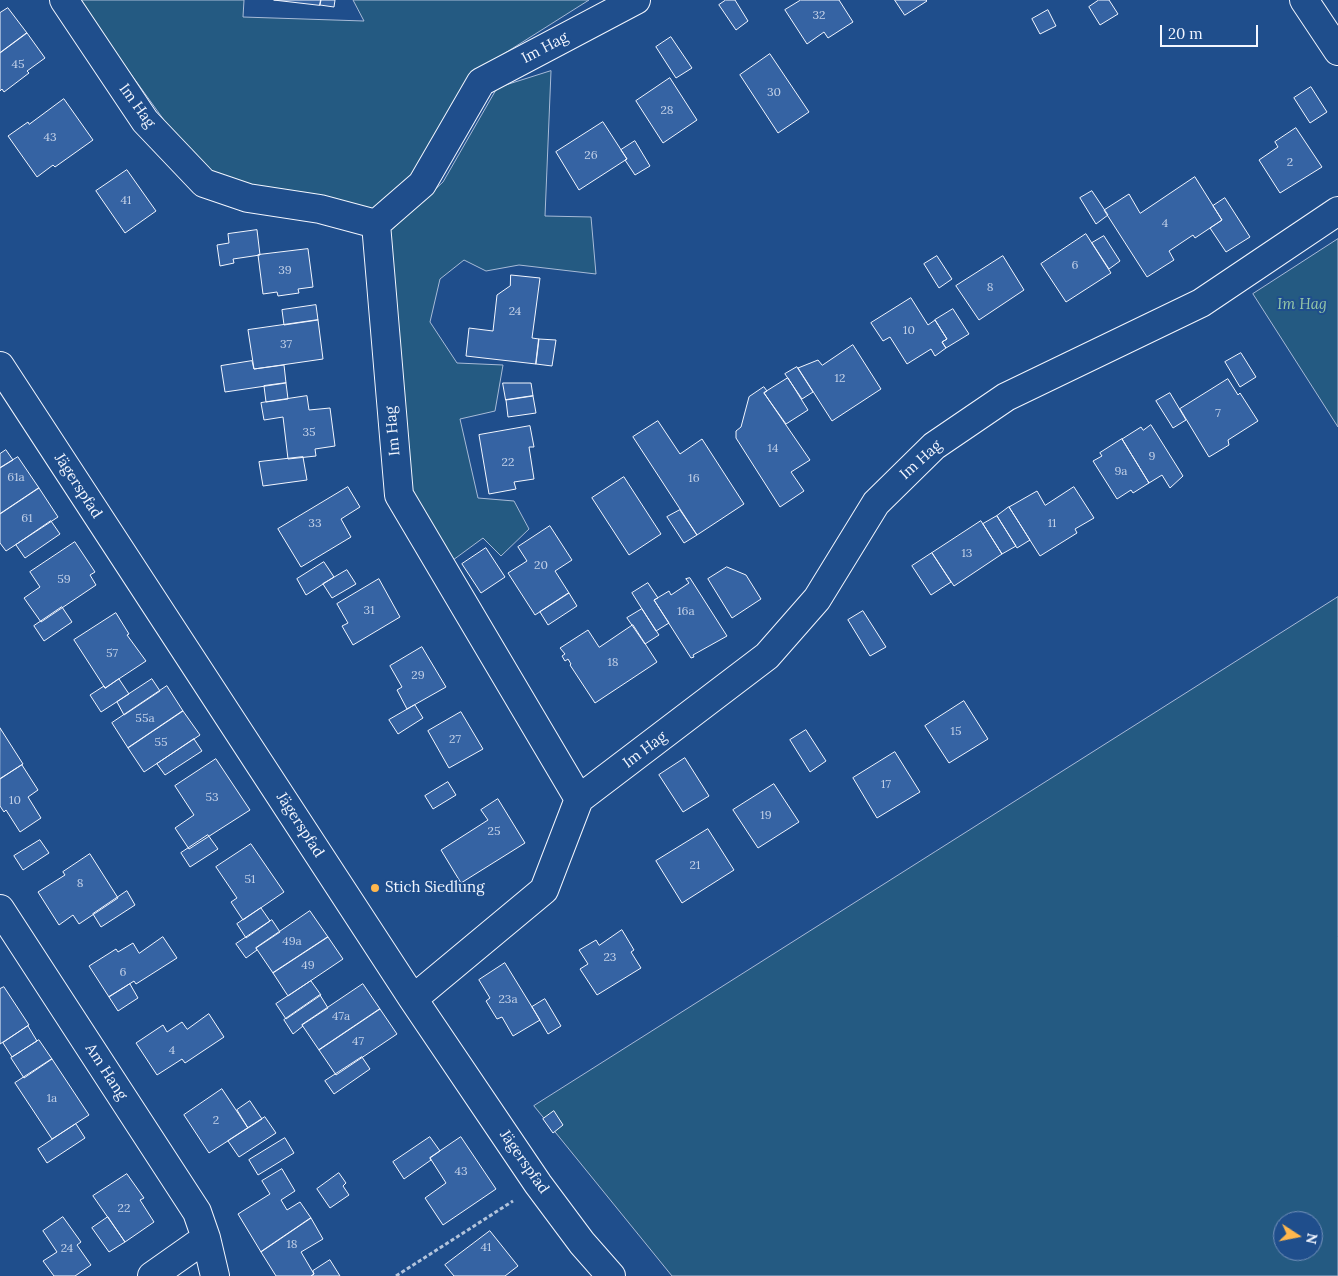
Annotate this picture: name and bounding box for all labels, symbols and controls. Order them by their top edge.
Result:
house number: 32 [812,9,826,23]
scale bar [1163,15,1260,47]
text: 20 m [1168,24,1203,43]
street label: Im Hag [519,28,571,68]
house number: 45 [11,58,25,72]
street label: Im Hag [115,81,159,131]
house number: 30 [767,86,781,100]
house number: 28 [660,104,674,118]
house number: 43 [43,131,57,145]
house number: 26 [584,149,598,163]
house number: 2 [1287,156,1293,170]
house number: 41 [121,194,131,208]
house number: 4 [1162,217,1168,231]
house number: 6 [1072,259,1078,273]
house number: 39 [278,264,292,278]
house number: 8 [987,281,993,295]
park label: Im Hag [1277,296,1327,314]
house number: 24 [509,305,521,319]
house number: 10 [903,324,915,338]
house number: 37 [280,338,292,352]
house number: 12 [835,372,845,386]
street label: Im Hag [382,405,404,457]
house number: 7 [1215,407,1221,421]
house number: 35 [302,426,316,440]
street label: Im Hag [896,437,946,483]
house number: 14 [768,442,778,456]
street label: Jägerspfad [50,450,106,522]
house number: 9 [1149,450,1155,464]
house number: 22 [502,456,514,470]
house number: 9a [1114,465,1128,479]
house number: 61a [7,471,25,485]
house number: 16 [688,472,700,486]
house number: 61 [21,512,33,526]
house number: 33 [308,517,322,531]
house number: 11 [1048,517,1056,531]
house number: 13 [961,547,973,561]
house number: 20 [534,559,548,573]
house number: 59 [57,573,71,587]
house number: 31 [363,604,375,618]
house number: 16a [677,605,695,619]
house number: 57 [106,647,118,661]
house number: 18 [607,656,619,670]
house number: 29 [411,669,425,683]
house number: 55a [135,712,155,726]
house number: 15 [951,725,961,739]
street label: Im Hag [620,728,670,772]
house number: 27 [449,733,461,747]
house number: 55 [154,736,168,750]
house number: 17 [881,778,891,792]
street label: Jägerspfad [272,789,328,861]
house number: 53 [205,791,219,805]
house number: 10 [9,794,21,808]
house number: 19 [760,809,772,823]
house number: 25 [488,825,500,839]
house number: 21 [690,859,700,873]
house number: 51 [245,873,255,887]
house number: 8 [77,877,83,891]
place label: Stich Siedlung [385,879,484,897]
marker: Stich Siedlung [369,882,381,894]
house number: 49a [282,935,302,949]
house number: 23 [604,951,616,965]
house number: 49 [301,959,315,973]
house number: 6 [120,966,126,980]
house number: 23a [498,993,518,1007]
house number: 47a [332,1010,350,1024]
house number: 47 [352,1035,364,1049]
street label: Am Hang [81,1040,131,1104]
house number: 4 [169,1044,175,1058]
house number: 1a [47,1092,57,1106]
house number: 2 [213,1114,219,1128]
street label: Jägerspfad [496,1127,552,1197]
house number: 43 [454,1165,468,1179]
house number: 22 [118,1202,130,1216]
north arrow [1273,1211,1323,1261]
text: N [1302,1232,1322,1246]
house number: 18 [286,1238,298,1252]
house number: 41 [481,1241,491,1255]
house number: 24 [61,1242,73,1256]

